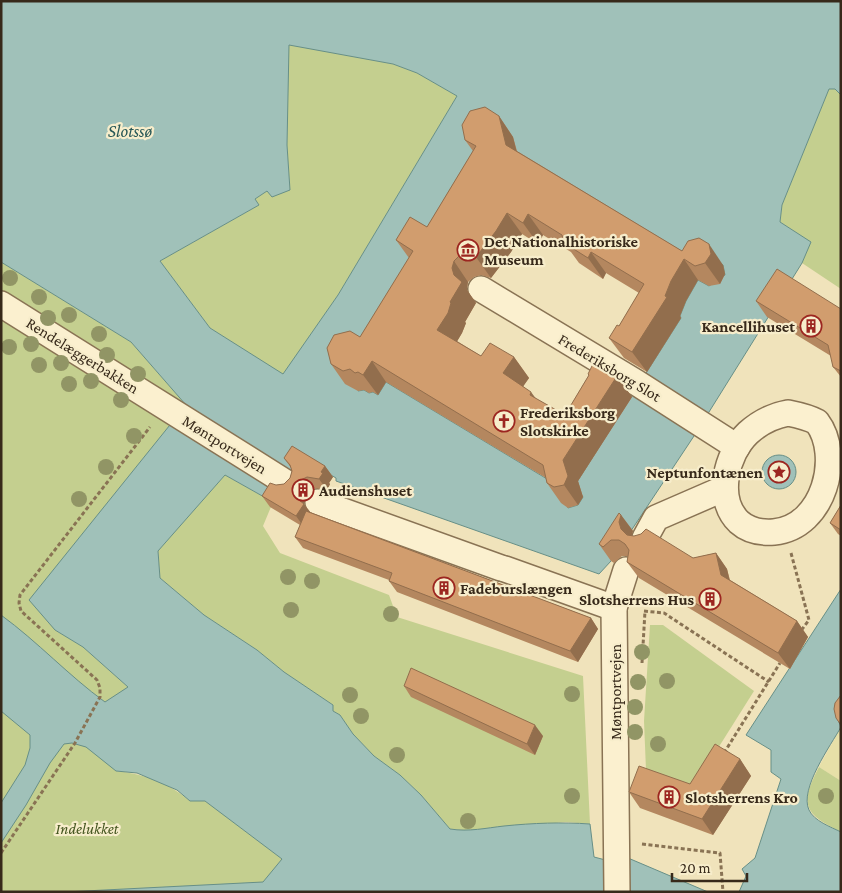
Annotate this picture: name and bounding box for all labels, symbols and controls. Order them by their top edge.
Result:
water label: Slotssø [108,121,153,141]
place label: Det Nationalhistoriske Museum [484,233,639,268]
museum icon: Det Nationalhistoriske Museum [456,238,480,262]
street label: Rendelæggerbakken [23,314,142,398]
building icon: Kancellihuset [799,314,823,338]
place label: Kancellihuset [701,318,795,335]
street label: Frederiksborg Slot [555,330,665,406]
place label: Frederiksborg Slotskirke [520,404,615,439]
church icon: Frederiksborg Slotskirke [492,409,516,433]
street label: Møntportvejen [179,412,270,478]
place icon: Neptunfontænen [767,460,791,484]
place label: Neptunfontænen [647,464,763,481]
building icon: Audienshuset [291,478,315,502]
place label: Audienshuset [318,482,412,499]
building icon: Fadeburslængen [432,576,456,600]
place label: Fadeburslængen [460,580,572,597]
building icon: Slotsherrens Hus [698,587,722,611]
place label: Slotsherrens Hus [579,591,694,608]
street label: Møntportvejen [607,644,625,740]
building icon: Slotsherrens Kro [657,785,681,809]
place label: Slotsherrens Kro [685,789,798,806]
park label: Indelukket [55,820,119,837]
scale bar [672,850,747,882]
text: 20 m [680,860,711,876]

